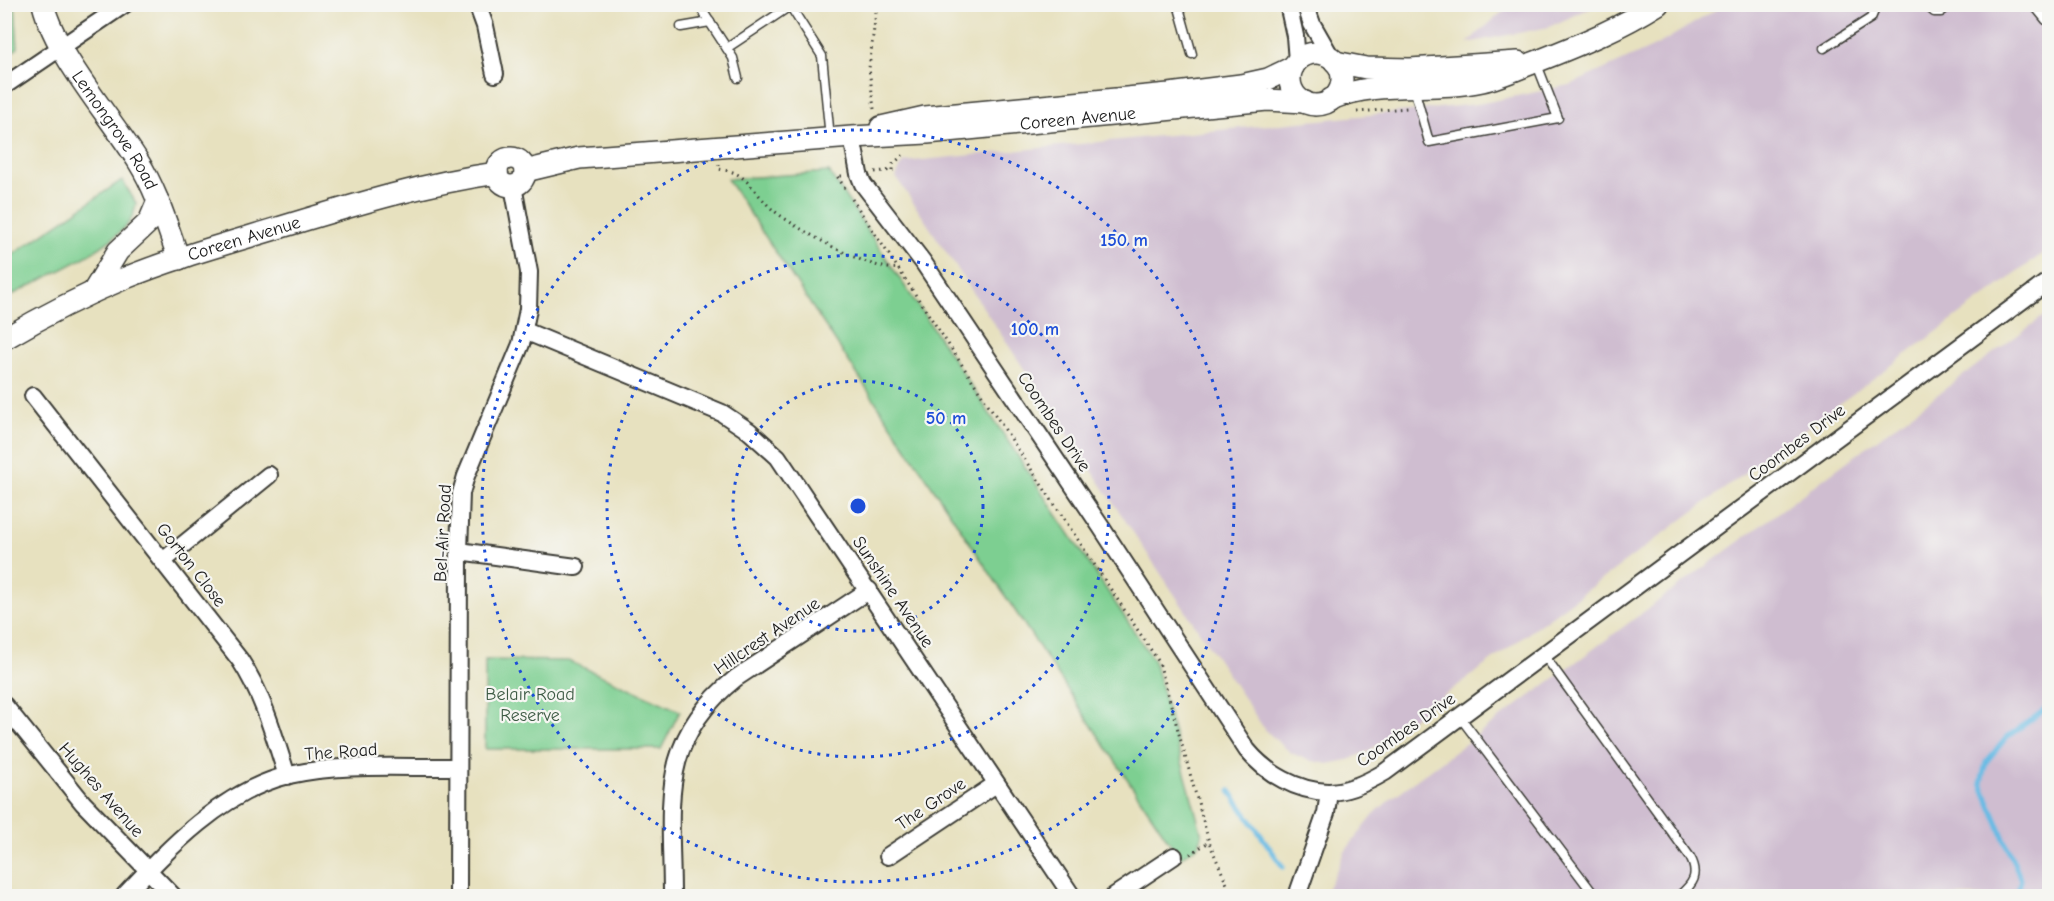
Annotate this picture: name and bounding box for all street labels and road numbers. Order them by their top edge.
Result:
street label: Lemongrove Road [68,67,162,193]
street label: Coreen Avenue [1019,102,1137,134]
street label: Coreen Avenue [185,211,303,265]
street label: Coombes Drive [1013,368,1095,476]
street label: Coombes Drive [1744,400,1850,486]
street label: Bel-Air Road [430,484,456,582]
street label: Gorton Close [152,519,230,611]
street label: Sunshine Avenue [848,532,938,652]
street label: Hillcrest Avenue [710,593,824,679]
street label: Coombes Drive [1353,688,1459,772]
street label: Hughes Avenue [54,738,148,842]
street label: The Road [304,739,378,765]
street label: The Grove [892,773,970,835]

